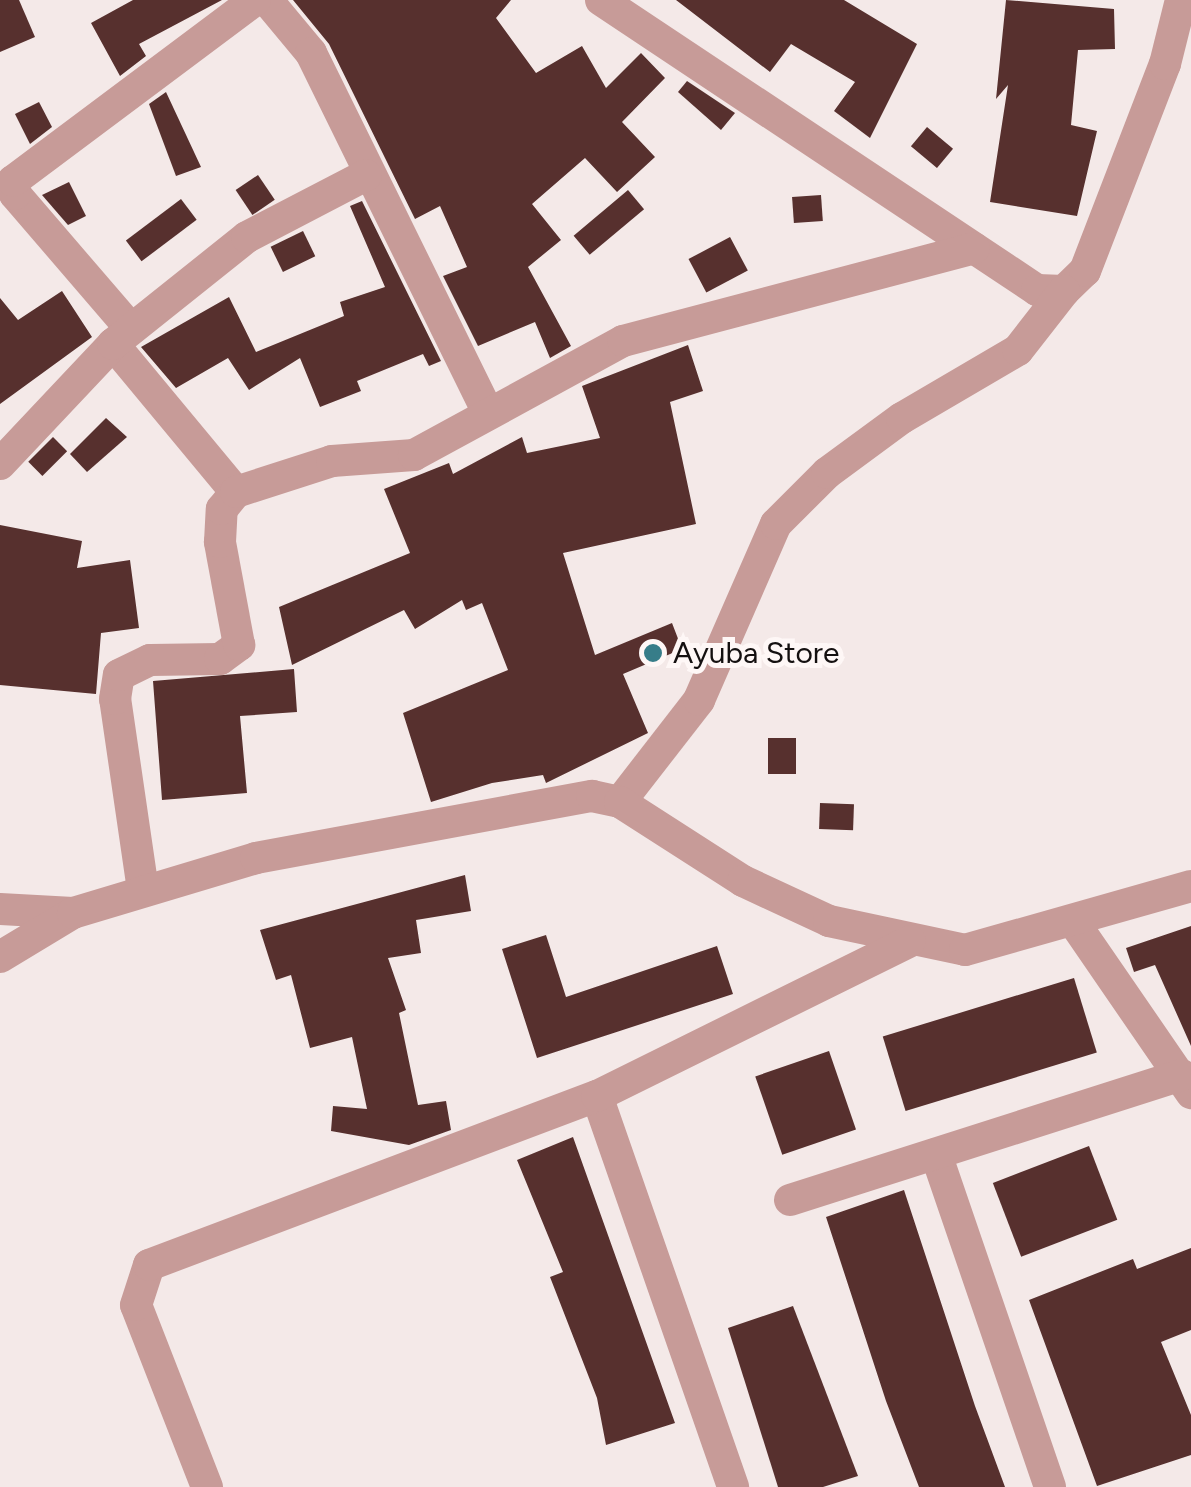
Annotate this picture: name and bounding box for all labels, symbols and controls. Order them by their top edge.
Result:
place label: Ayuba Store [673,635,839,671]
marker: Ayuba Store [642,642,664,664]

